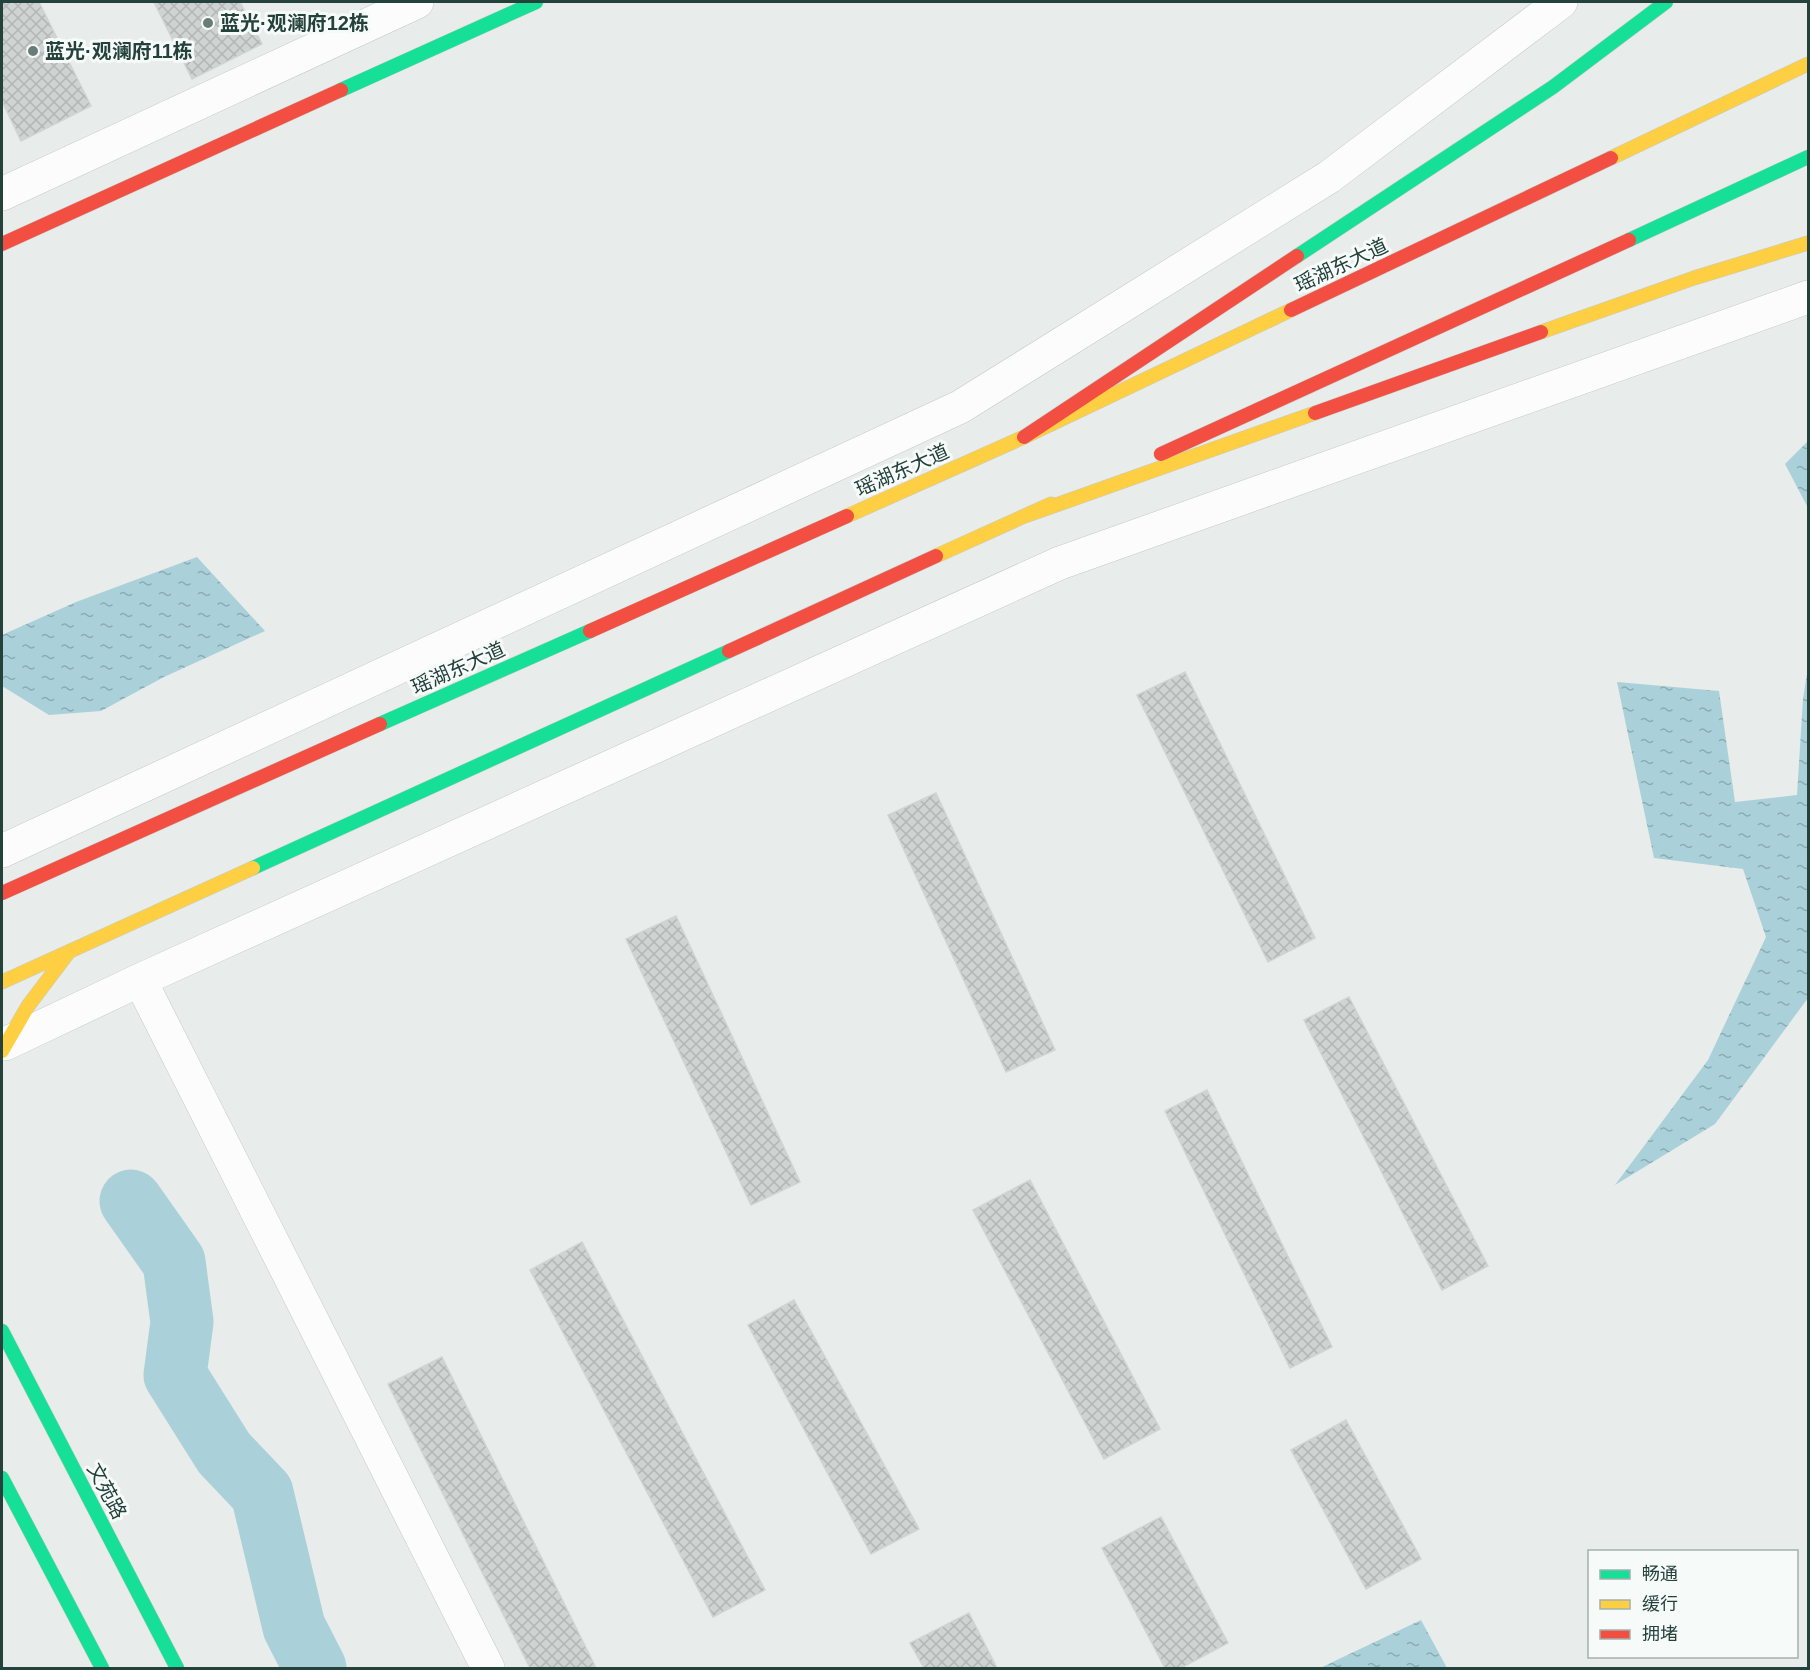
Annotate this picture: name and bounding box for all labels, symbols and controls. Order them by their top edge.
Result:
place label: 蓝光·观澜府12栋 [220,12,369,34]
marker: 蓝光·观澜府12栋 [201,16,215,30]
place label: 蓝光·观澜府11栋 [45,40,193,62]
marker: 蓝光·观澜府11栋 [26,44,40,58]
street label: 瑶湖东大道 [1291,234,1391,296]
street label: 瑶湖东大道 [852,440,952,500]
street label: 瑶湖东大道 [408,638,508,698]
street label: 文苑路 [83,1459,131,1523]
legend [1588,1550,1798,1658]
text: 畅通 [1642,1564,1678,1584]
text: 缓行 [1642,1594,1678,1614]
text: 拥堵 [1642,1624,1678,1644]

